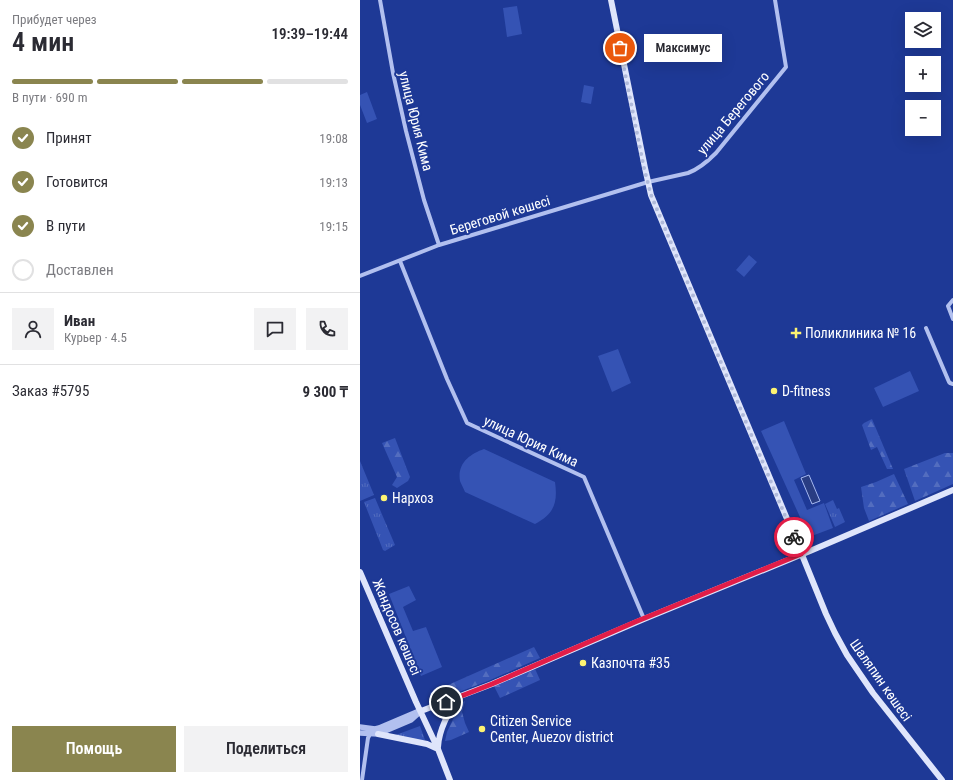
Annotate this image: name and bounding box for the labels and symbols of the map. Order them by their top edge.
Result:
pin [603,31,637,65]
callout: Максимус [644,34,722,62]
street label: улица Берегового [694,68,772,158]
street label: улица Юрия Кима [396,69,436,173]
street label: Береговой көшесі [448,192,552,238]
place label: Поликлиника № 16 [805,325,916,341]
marker: Поликлиника № 16 [790,327,802,339]
place label: D-fitness [782,383,831,399]
marker: D-fitness [769,386,779,396]
street label: улица Юрия Кима [481,412,581,470]
place label: Нархоз [392,490,433,506]
marker: Нархоз [379,493,389,503]
courier [774,517,814,557]
street label: Жандосов көшесі [370,577,424,677]
street label: Шаляпин көшесі [847,636,915,724]
place label: Казпочта #35 [591,655,670,671]
marker: Казпочта #35 [578,658,588,668]
pin [429,685,463,719]
place label: Citizen Service Center, Auezov district [490,713,614,745]
marker: Citizen Service Center, Auezov district [477,724,487,734]

